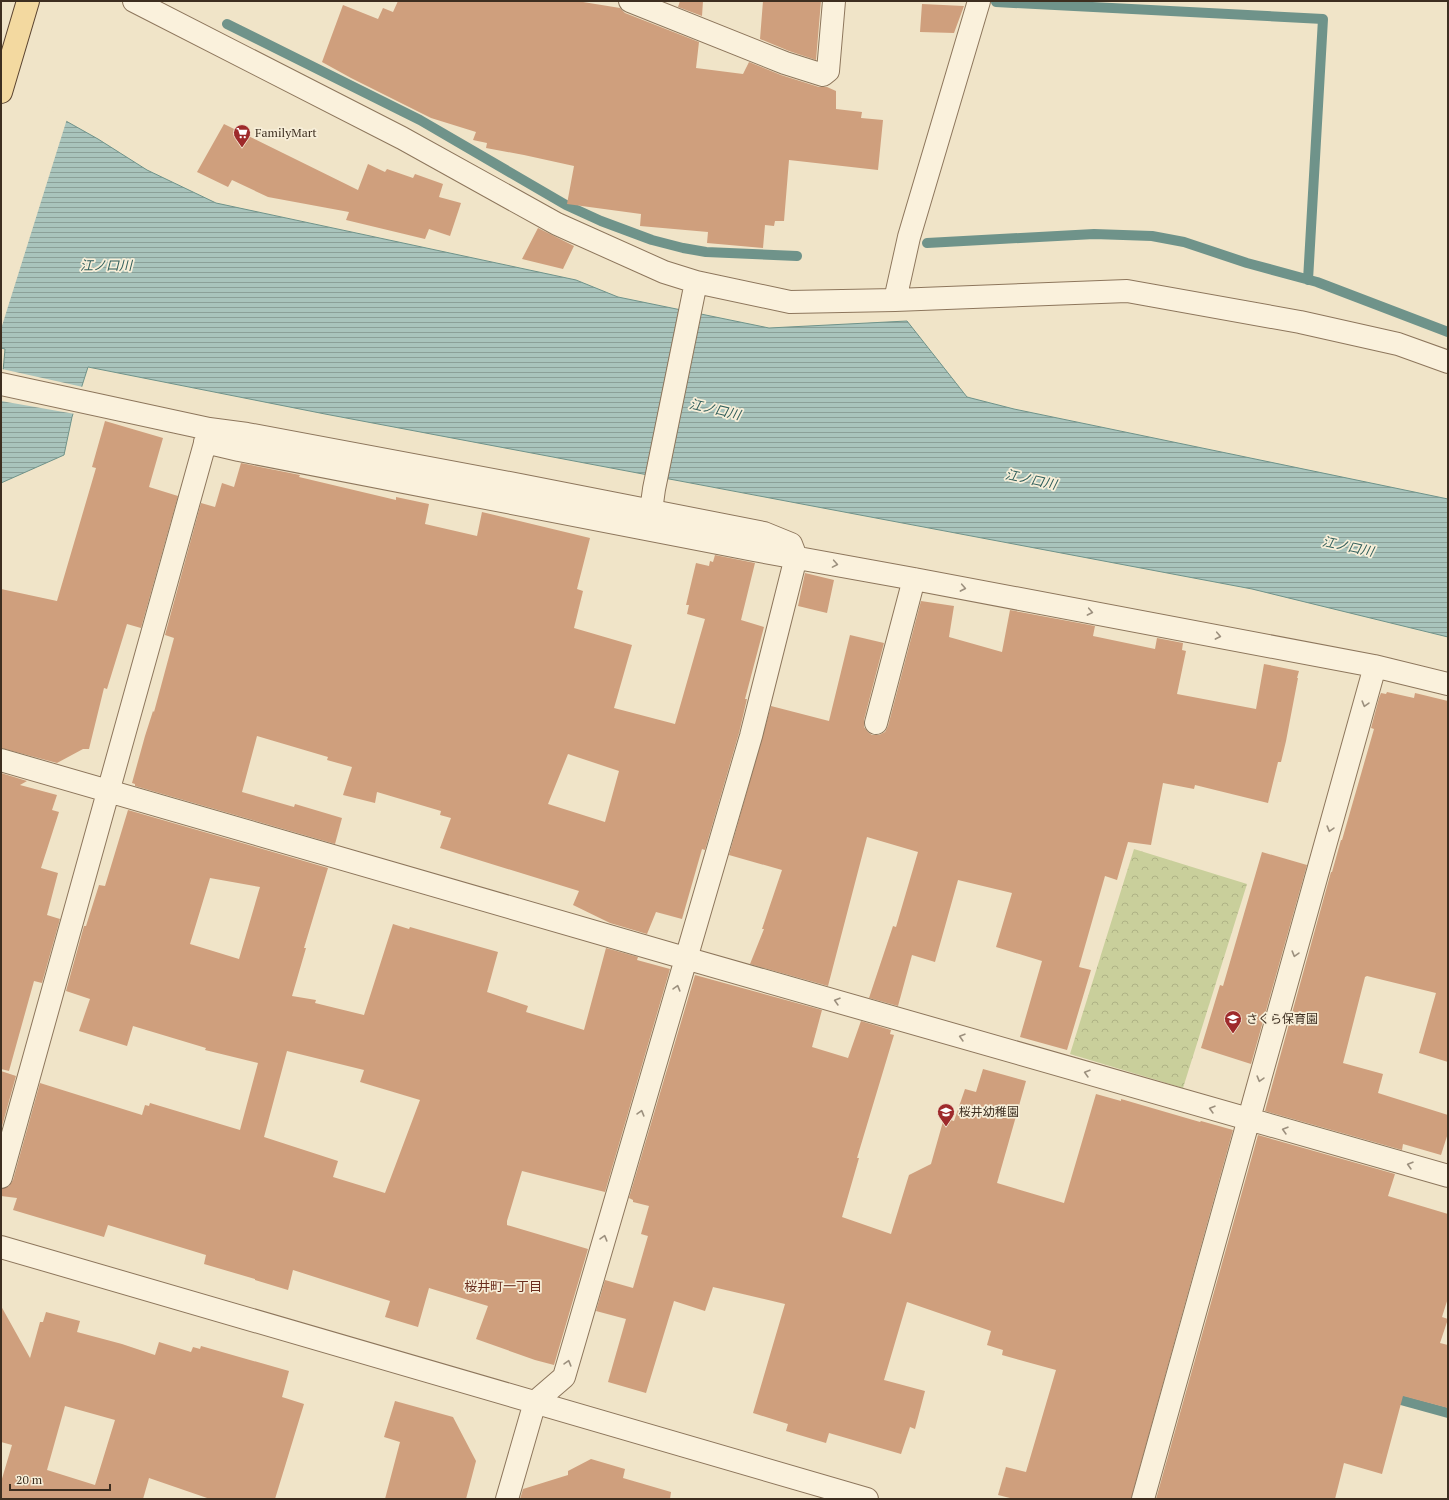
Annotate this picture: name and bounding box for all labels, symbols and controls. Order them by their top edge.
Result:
supermarket icon: FamilyMart [232,123,252,148]
place label: FamilyMart [255,125,317,140]
water label: 江ノ口川 [80,256,134,274]
water label: 江ノ口川 [688,394,744,424]
water label: 江ノ口川 [1004,465,1060,494]
water label: 江ノ口川 [1321,532,1377,561]
one-way arrow [832,559,838,568]
one-way arrow [959,583,966,592]
one-way arrow [1087,607,1093,616]
one-way arrow [1215,631,1221,640]
one-way arrow [1361,700,1370,707]
one-way arrow [1326,825,1335,832]
one-way arrow [1291,950,1300,957]
one-way arrow [672,985,681,992]
one-way arrow [833,998,840,1006]
school or university icon: さくら保育園 [1223,1009,1243,1034]
place label: さくら保育園 [1246,1011,1318,1026]
one-way arrow [958,1033,965,1042]
one-way arrow [1083,1069,1090,1078]
one-way arrow [1256,1076,1265,1083]
school or university icon: 桜井幼稚園 [936,1102,956,1127]
place label: 桜井幼稚園 [959,1104,1019,1119]
one-way arrow [1208,1105,1215,1113]
one-way arrow [636,1110,644,1117]
one-way arrow [1282,1126,1289,1134]
one-way arrow [1407,1161,1414,1170]
one-way arrow [599,1235,608,1242]
district label: 桜井町一丁目 [464,1277,542,1295]
one-way arrow [563,1360,572,1367]
scale bar [10,1466,110,1492]
text: 20 m [16,1472,43,1487]

